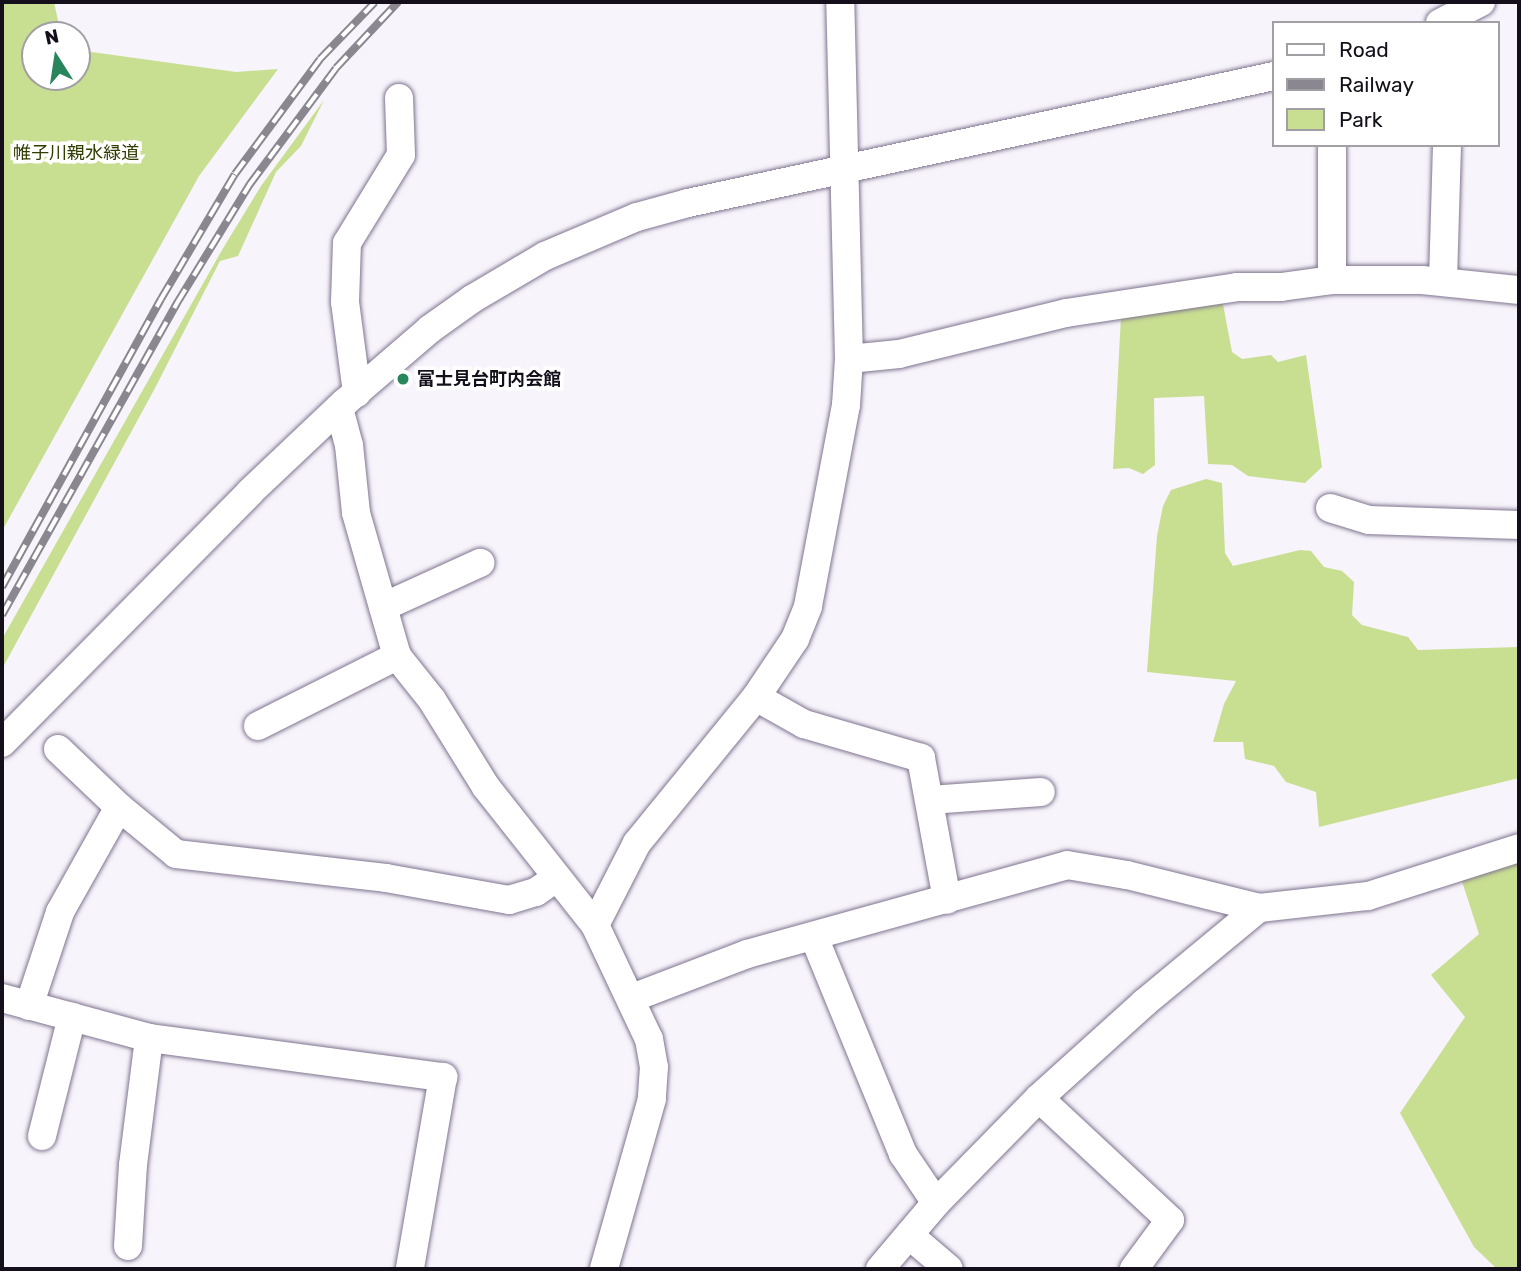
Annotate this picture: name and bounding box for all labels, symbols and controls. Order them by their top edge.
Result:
north arrow [21,21,91,91]
legend [1272,21,1500,147]
text: N [43,24,61,50]
text: Road [1339,37,1389,62]
text: Railway [1339,72,1414,97]
text: Park [1339,107,1383,132]
park label: 帷子川親水緑道 [13,142,139,164]
place label: 富士見台町内会館 [417,368,561,390]
marker: 富士見台町内会館 [395,371,411,387]

